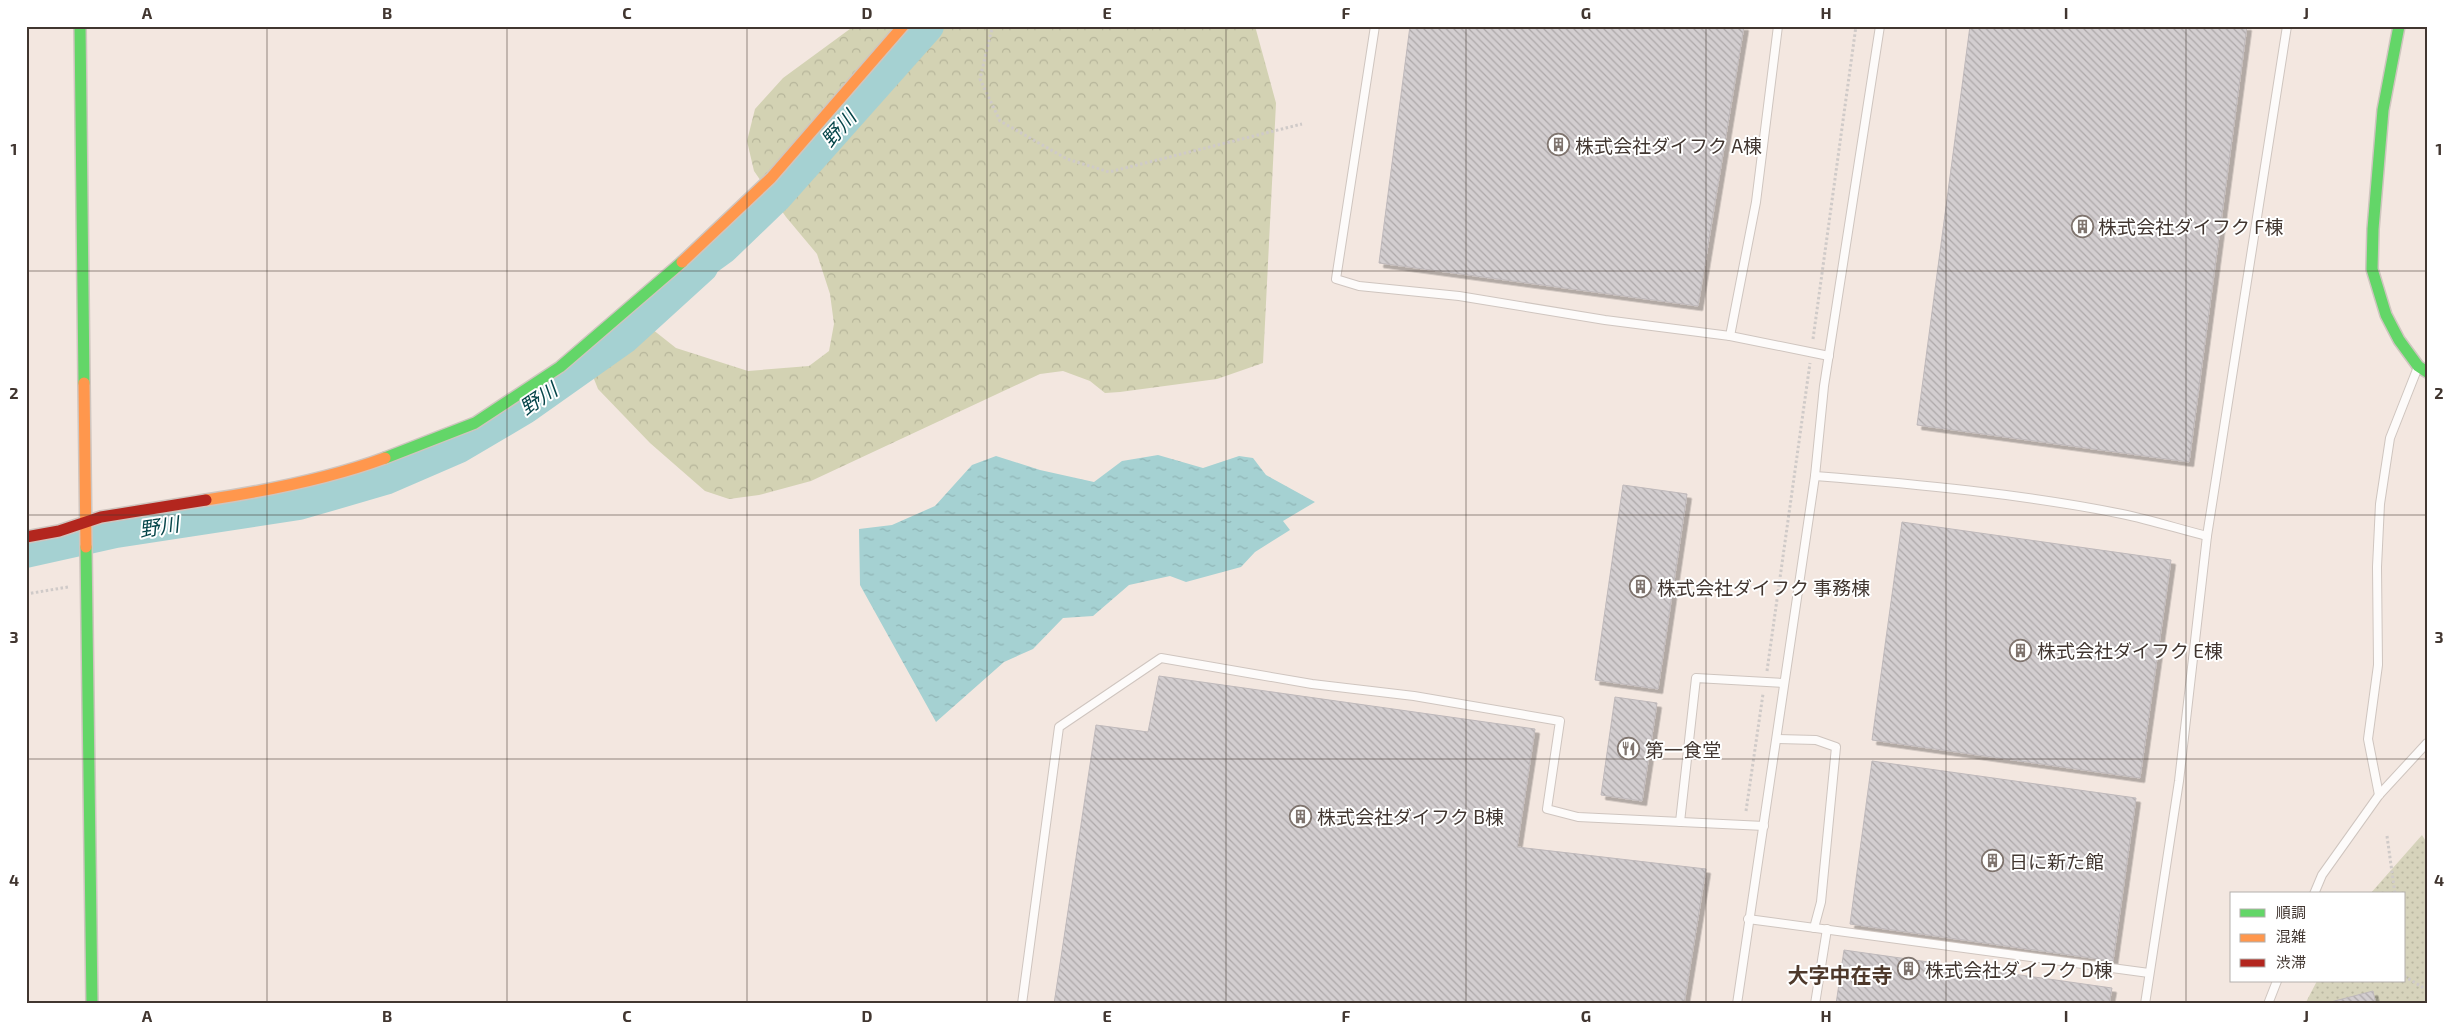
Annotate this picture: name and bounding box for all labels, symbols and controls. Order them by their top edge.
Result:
text: A [142,3,153,22]
text: B [382,3,392,22]
text: C [622,3,632,22]
text: D [862,3,873,22]
text: E [1102,3,1112,22]
text: F [1342,3,1351,22]
text: G [1581,3,1591,22]
text: H [1820,3,1832,22]
text: I [2064,3,2068,22]
text: J [2303,3,2309,22]
water label: 野川 [816,104,862,151]
building icon: 株式会社ダイフク A棟 [1547,133,1571,157]
place label: 株式会社ダイフク A棟 [1575,134,1762,157]
text: 1 [11,139,17,158]
text: 1 [2436,139,2442,158]
building icon: 株式会社ダイフク F棟 [2070,214,2094,238]
place label: 株式会社ダイフク F棟 [2098,215,2283,238]
water label: 野川 [515,376,563,419]
text: 2 [9,383,19,402]
text: 2 [2434,383,2444,402]
water label: 野川 [137,511,183,541]
building icon: 株式会社ダイフク 事務棟 [1629,575,1653,599]
place label: 株式会社ダイフク 事務棟 [1657,576,1870,599]
text: 3 [9,627,19,646]
text: 3 [2434,627,2444,646]
building icon: 株式会社ダイフク E棟 [2009,638,2033,662]
place label: 株式会社ダイフク E棟 [2037,639,2223,662]
restaurant icon: 第一食堂 [1617,737,1641,761]
place label: 第一食堂 [1645,738,1721,761]
building icon: 株式会社ダイフク B棟 [1289,804,1313,828]
place label: 株式会社ダイフク B棟 [1317,805,1504,828]
building icon: 日に新た館 [1981,849,2005,873]
place label: 日に新た館 [2009,850,2104,873]
text: 4 [9,870,19,889]
text: 4 [2434,870,2444,889]
legend [2230,892,2406,982]
text: 順調 [2276,903,2306,921]
text: 混雑 [2276,927,2306,945]
text: 渋滞 [2276,953,2306,971]
building icon: 株式会社ダイフク D棟 [1897,957,1921,981]
place label: 株式会社ダイフク D棟 [1925,958,2113,981]
district label: 大字中在寺 [1788,962,1893,987]
text: A [142,1006,153,1025]
text: B [382,1006,392,1025]
text: C [622,1006,632,1025]
text: D [862,1006,873,1025]
text: E [1102,1006,1112,1025]
text: F [1342,1006,1351,1025]
text: G [1581,1006,1591,1025]
text: H [1820,1006,1832,1025]
text: I [2064,1006,2068,1025]
text: J [2303,1006,2309,1025]

